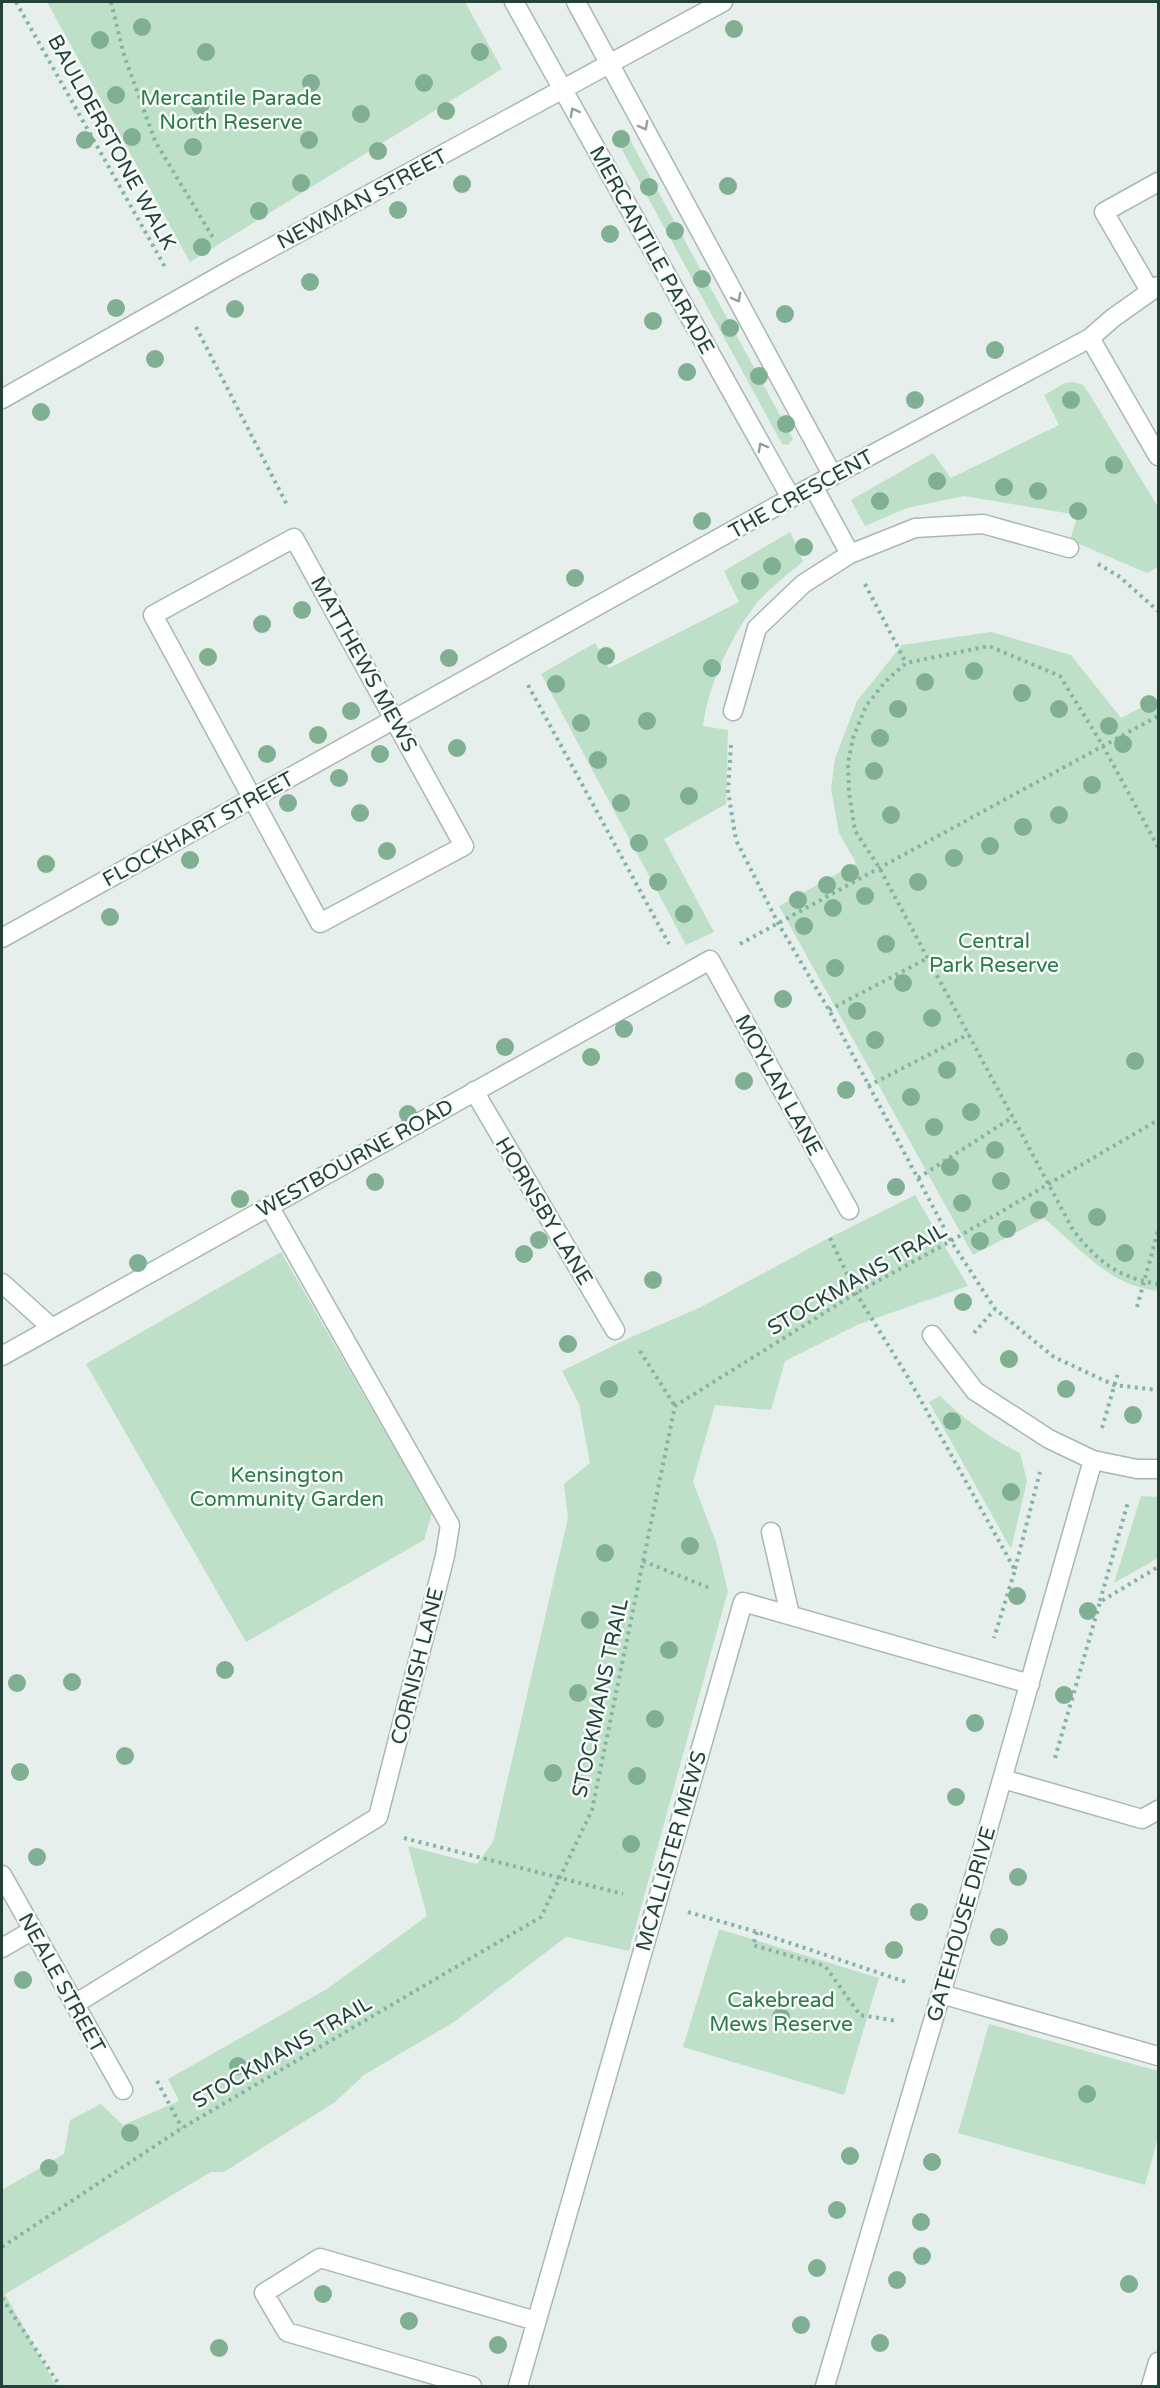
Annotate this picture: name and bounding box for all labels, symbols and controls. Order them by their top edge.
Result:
street label: BAULDERSTONE WALK [42,30,181,254]
park label: Mercantile Parade North Reserve [140,86,322,135]
one-way arrow [570,108,581,119]
one-way arrow [637,120,648,131]
street label: MERCANTILE PARADE [584,142,719,359]
street label: NEWMAN STREET [273,144,452,255]
one-way arrow [730,292,741,302]
one-way arrow [758,443,769,454]
street label: THE CRESCENT [725,444,878,544]
street label: MATTHEWS MEWS [305,572,422,756]
street label: FLOCKHART STREET [98,766,298,892]
park label: Central Park Reserve [929,929,1059,978]
street label: MOYLAN LANE [729,1010,828,1160]
street label: WESTBOURNE ROAD [253,1094,458,1223]
street label: HORNSBY LANE [490,1133,598,1290]
street label: STOCKMANS TRAIL [763,1218,951,1341]
park label: Kensington Community Garden [190,1463,384,1512]
street label: CORNISH LANE [386,1585,449,1747]
street label: STOCKMANS TRAIL [567,1596,634,1800]
street label: MCALLISTER MEWS [631,1748,712,1954]
street label: GATEHOUSE DRIVE [922,1824,1001,2025]
street label: NEALE STREET [13,1909,110,2058]
park label: Cakebread Mews Reserve [709,1988,853,2037]
street label: STOCKMANS TRAIL [188,1991,376,2114]

